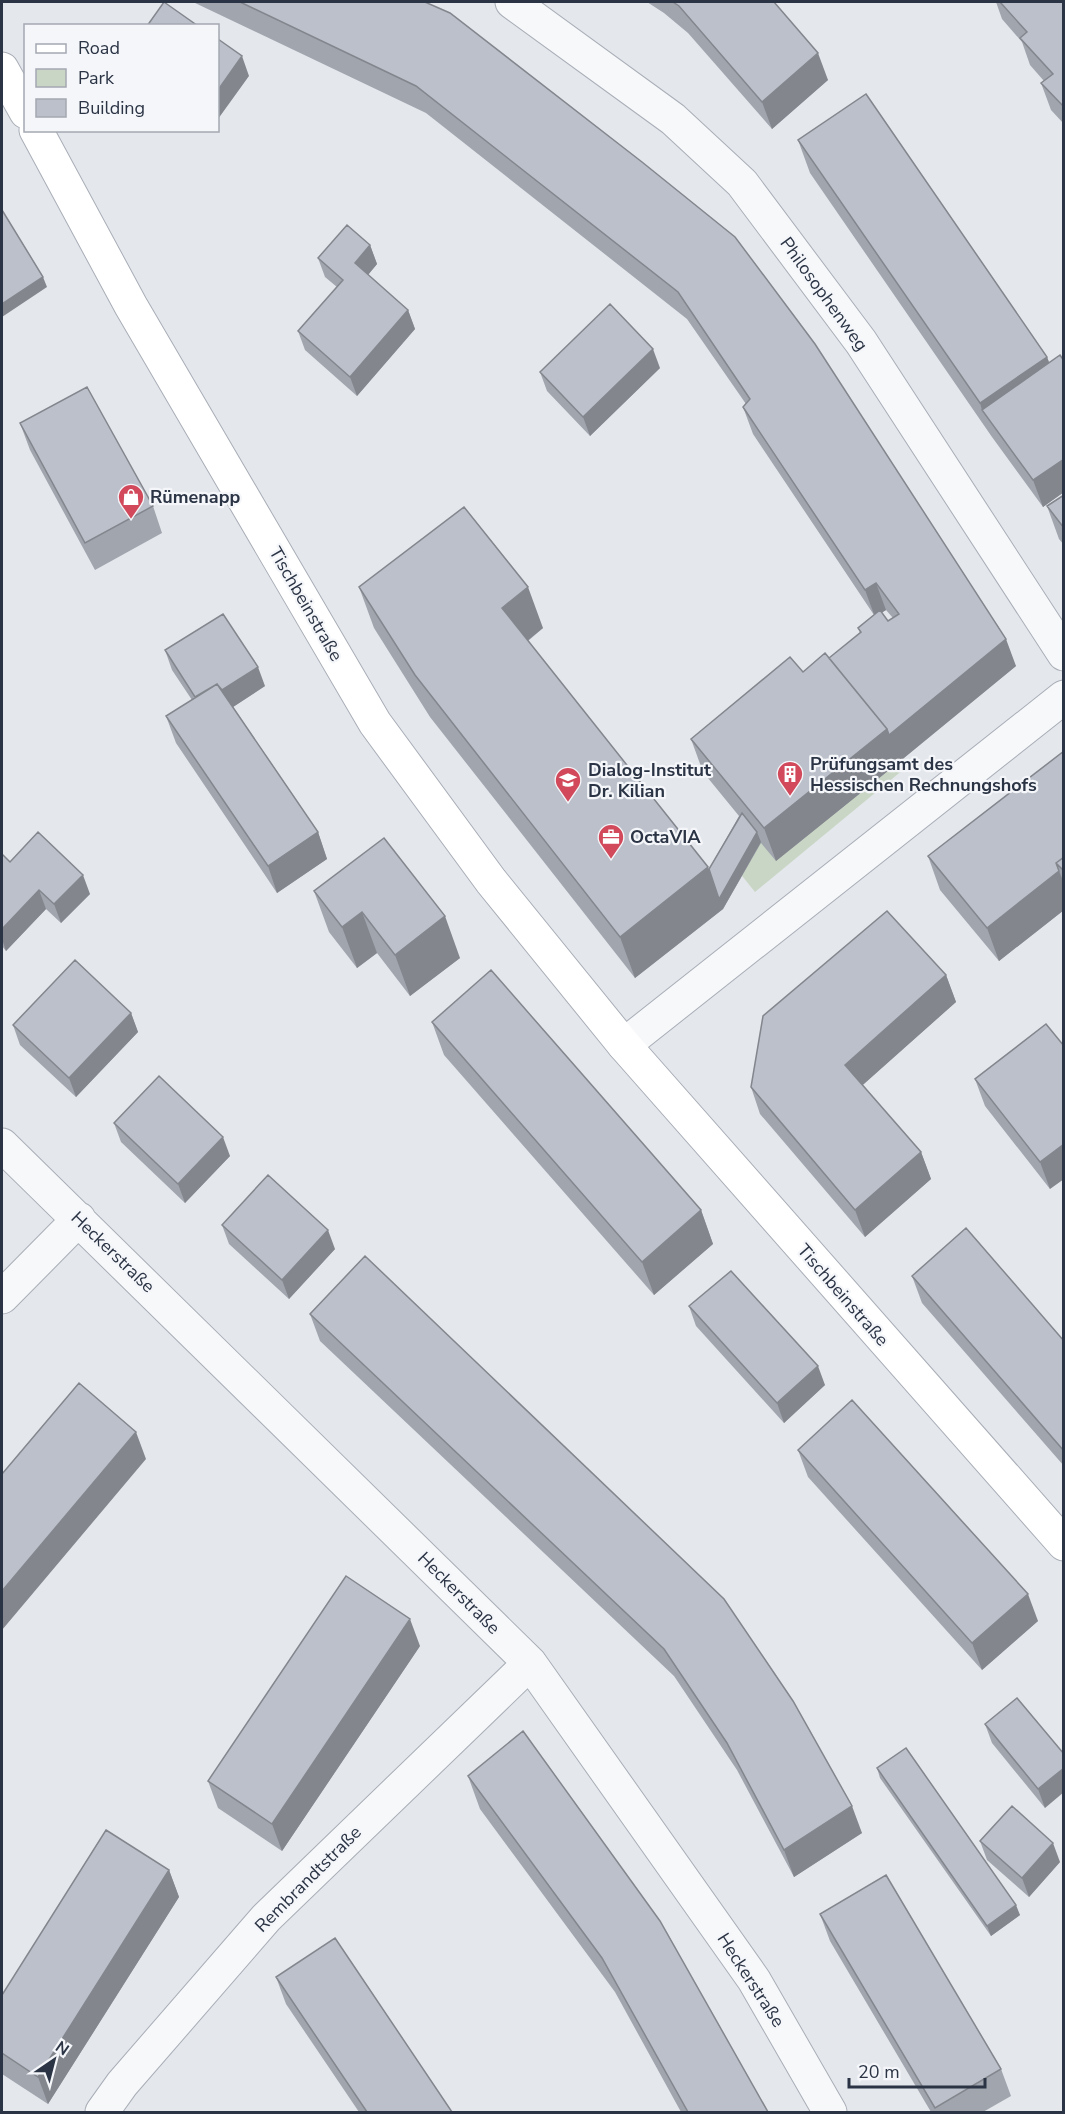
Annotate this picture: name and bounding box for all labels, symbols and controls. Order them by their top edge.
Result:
legend [24,24,219,132]
text: Road [78,36,120,60]
text: Park [78,66,115,90]
text: Building [78,96,145,120]
street label: Philosophenweg [775,232,873,356]
shop icon: Rümenapp [116,482,146,520]
place label: Rümenapp [150,485,240,509]
street label: Tischbeinstraße [264,543,348,665]
place label: Prüfungsamt des Hessischen Rechnungshofs [810,752,1037,797]
place label: Dialog-Institut Dr. Kilian [588,758,711,803]
building icon: Prüfungsamt des Hessischen Rechnungshofs [775,759,805,797]
school or university icon: Dialog-Institut Dr. Kilian [553,765,583,803]
office icon: OctaVIA [596,822,626,860]
place label: OctaVIA [630,825,701,849]
street label: Heckerstraße [66,1206,160,1298]
street label: Tischbeinstraße [792,1239,894,1351]
street label: Heckerstraße [412,1546,506,1640]
street label: Rembrandtstraße [249,1820,367,1938]
street label: Heckerstraße [712,1928,790,2032]
north arrow [24,2030,84,2090]
text: N [51,2036,73,2061]
scale bar [849,2051,986,2089]
text: 20 m [858,2060,900,2084]

